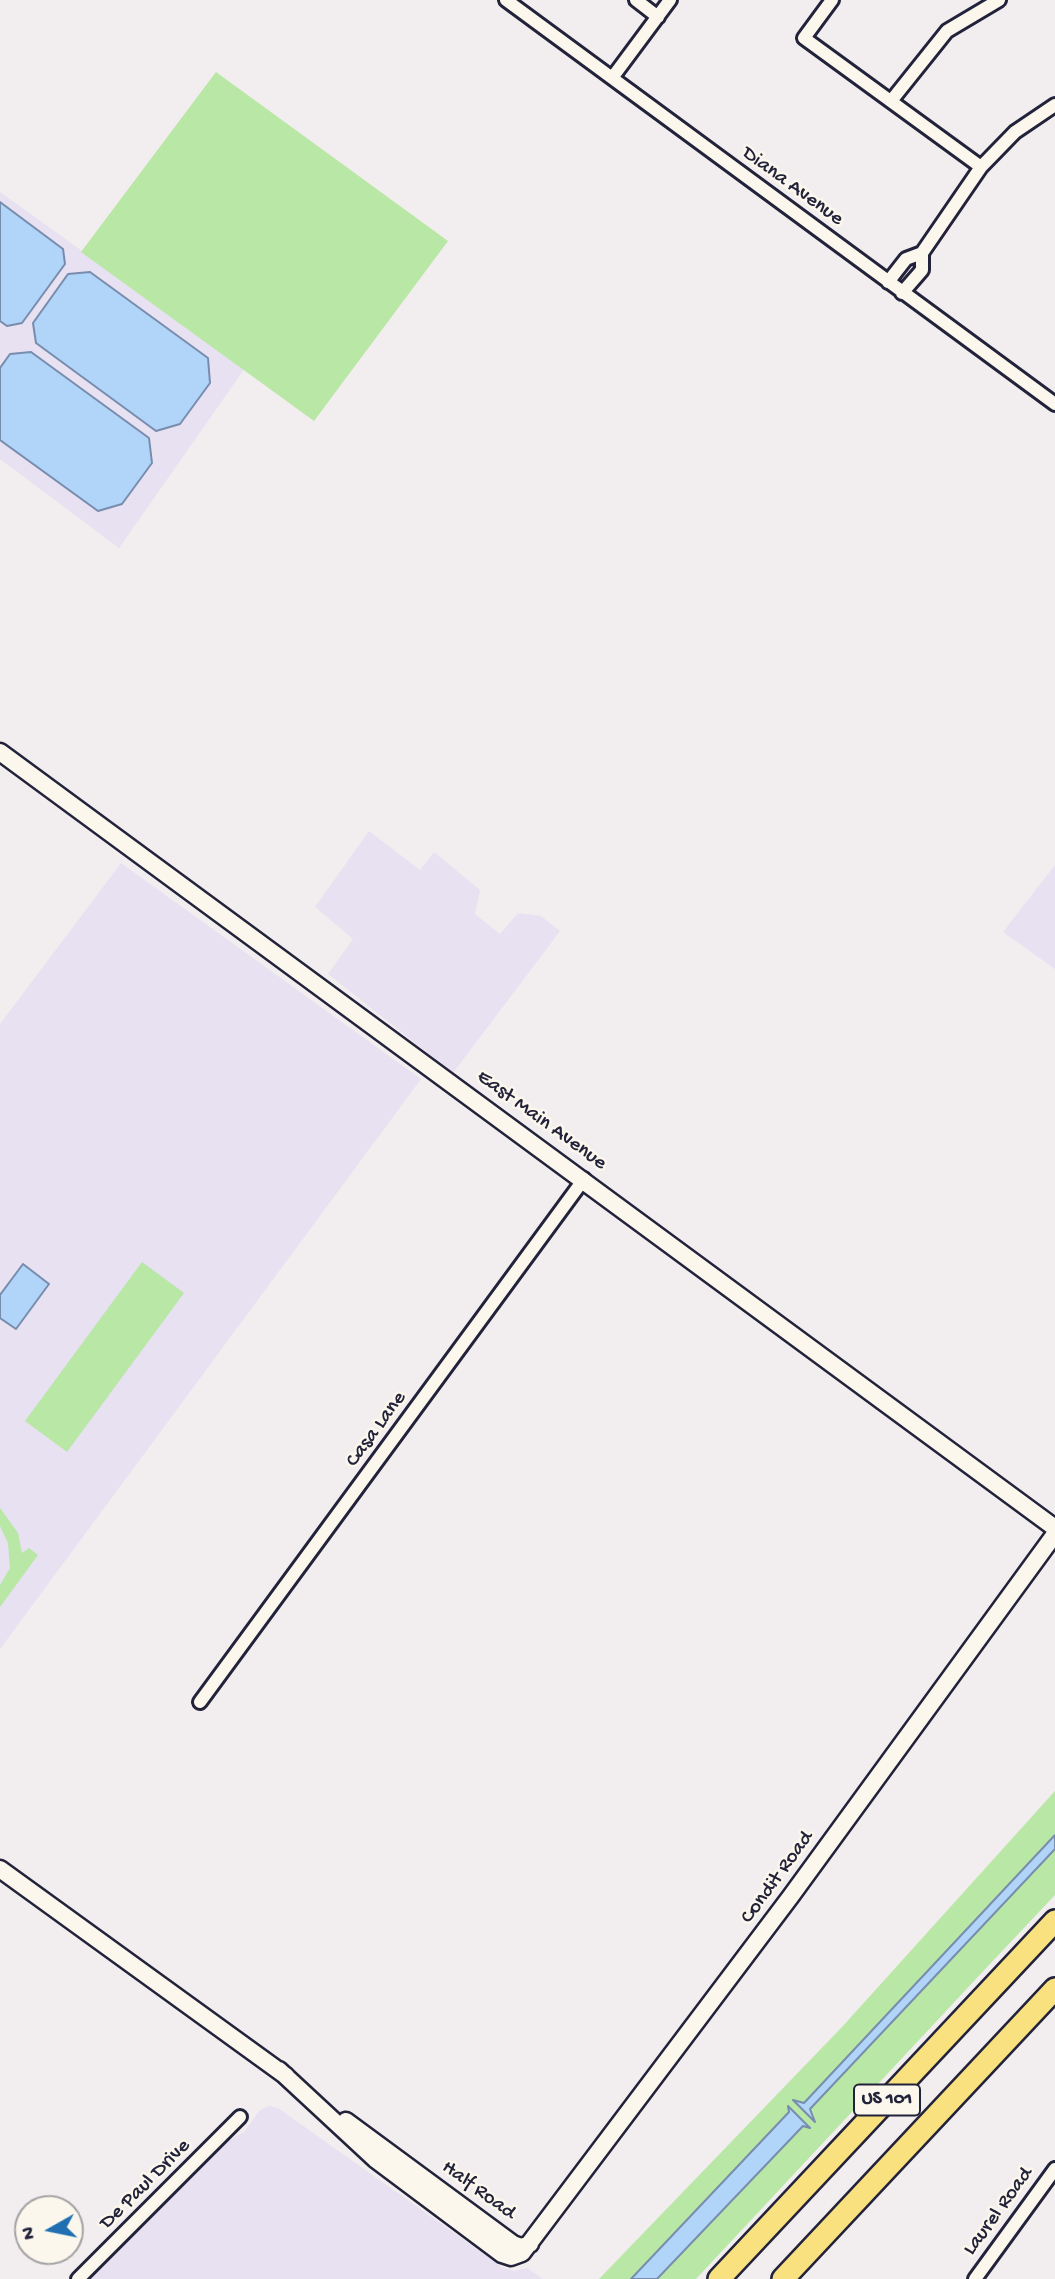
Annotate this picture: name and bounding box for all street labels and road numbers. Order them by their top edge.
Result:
street label: Diana Avenue [736,142,848,232]
street label: East Main Avenue [471,1065,611,1177]
street label: Casa Lane [341,1387,413,1473]
street label: Condit Road [736,1827,820,1929]
road number: US 101 [854,2084,920,2116]
street label: De Paul Drive [95,2134,197,2236]
street label: Half Road [436,2156,520,2226]
street label: Laurel Road [959,2163,1039,2261]

